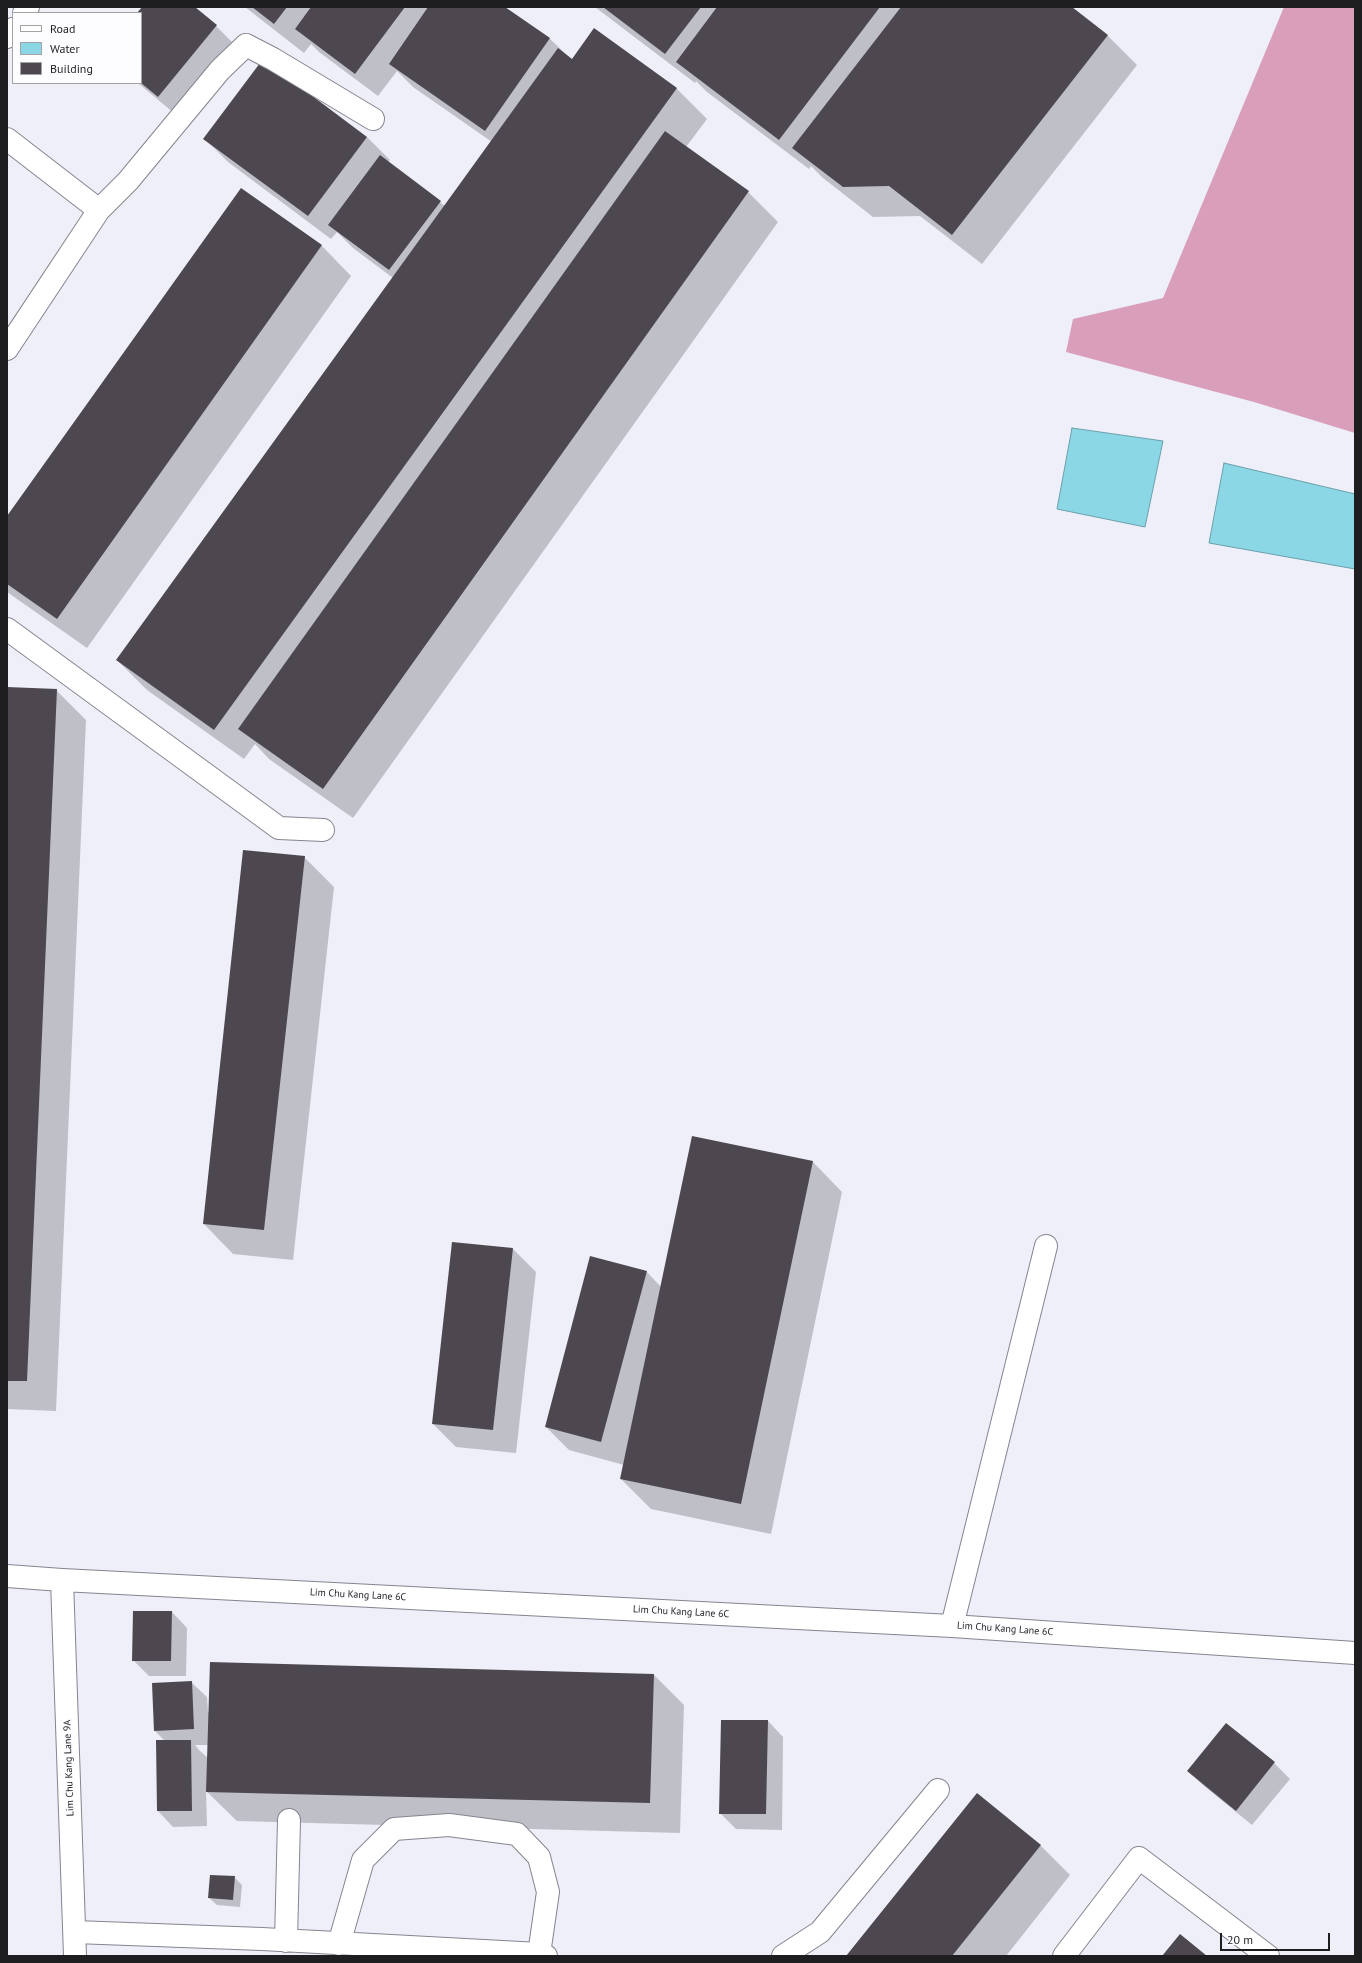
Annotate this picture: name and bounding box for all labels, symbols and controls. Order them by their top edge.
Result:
legend [12,12,142,84]
text: Road [50,21,75,36]
text: Water [50,41,80,56]
text: Building [50,61,93,76]
street label: Lim Chu Kang Lane 6C [310,1586,406,1604]
street label: Lim Chu Kang Lane 6C [633,1603,729,1621]
street label: Lim Chu Kang Lane 6C [956,1620,1054,1638]
street label: Lim Chu Kang Lane 9A [61,1720,77,1816]
scale bar [1222,1925,1332,1951]
text: 20 m [1227,1932,1253,1947]

